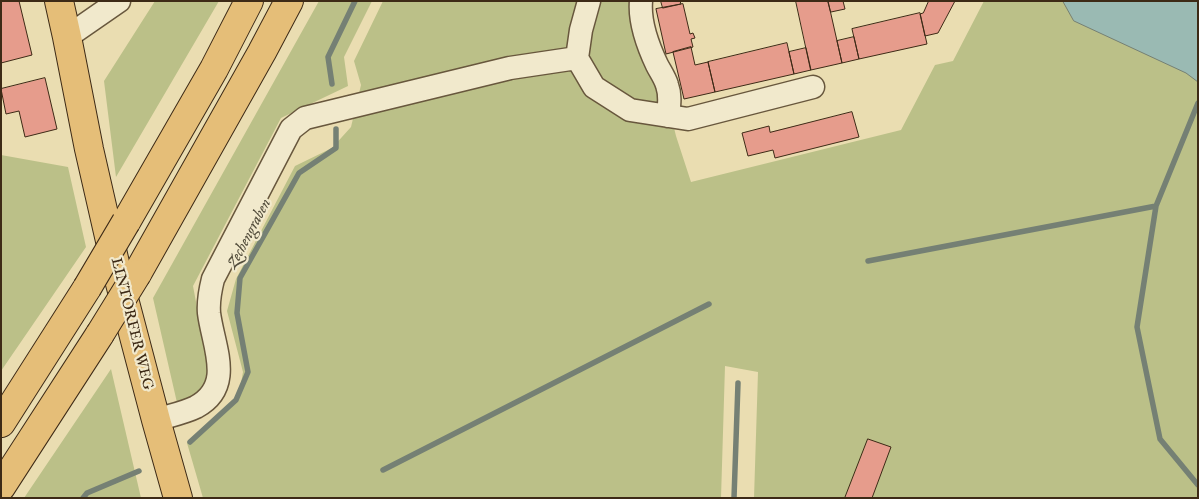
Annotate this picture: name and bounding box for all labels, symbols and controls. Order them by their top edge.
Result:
water label: Zechengraben [224,196,276,272]
street label: LINTORFER WEG [106,256,156,392]

